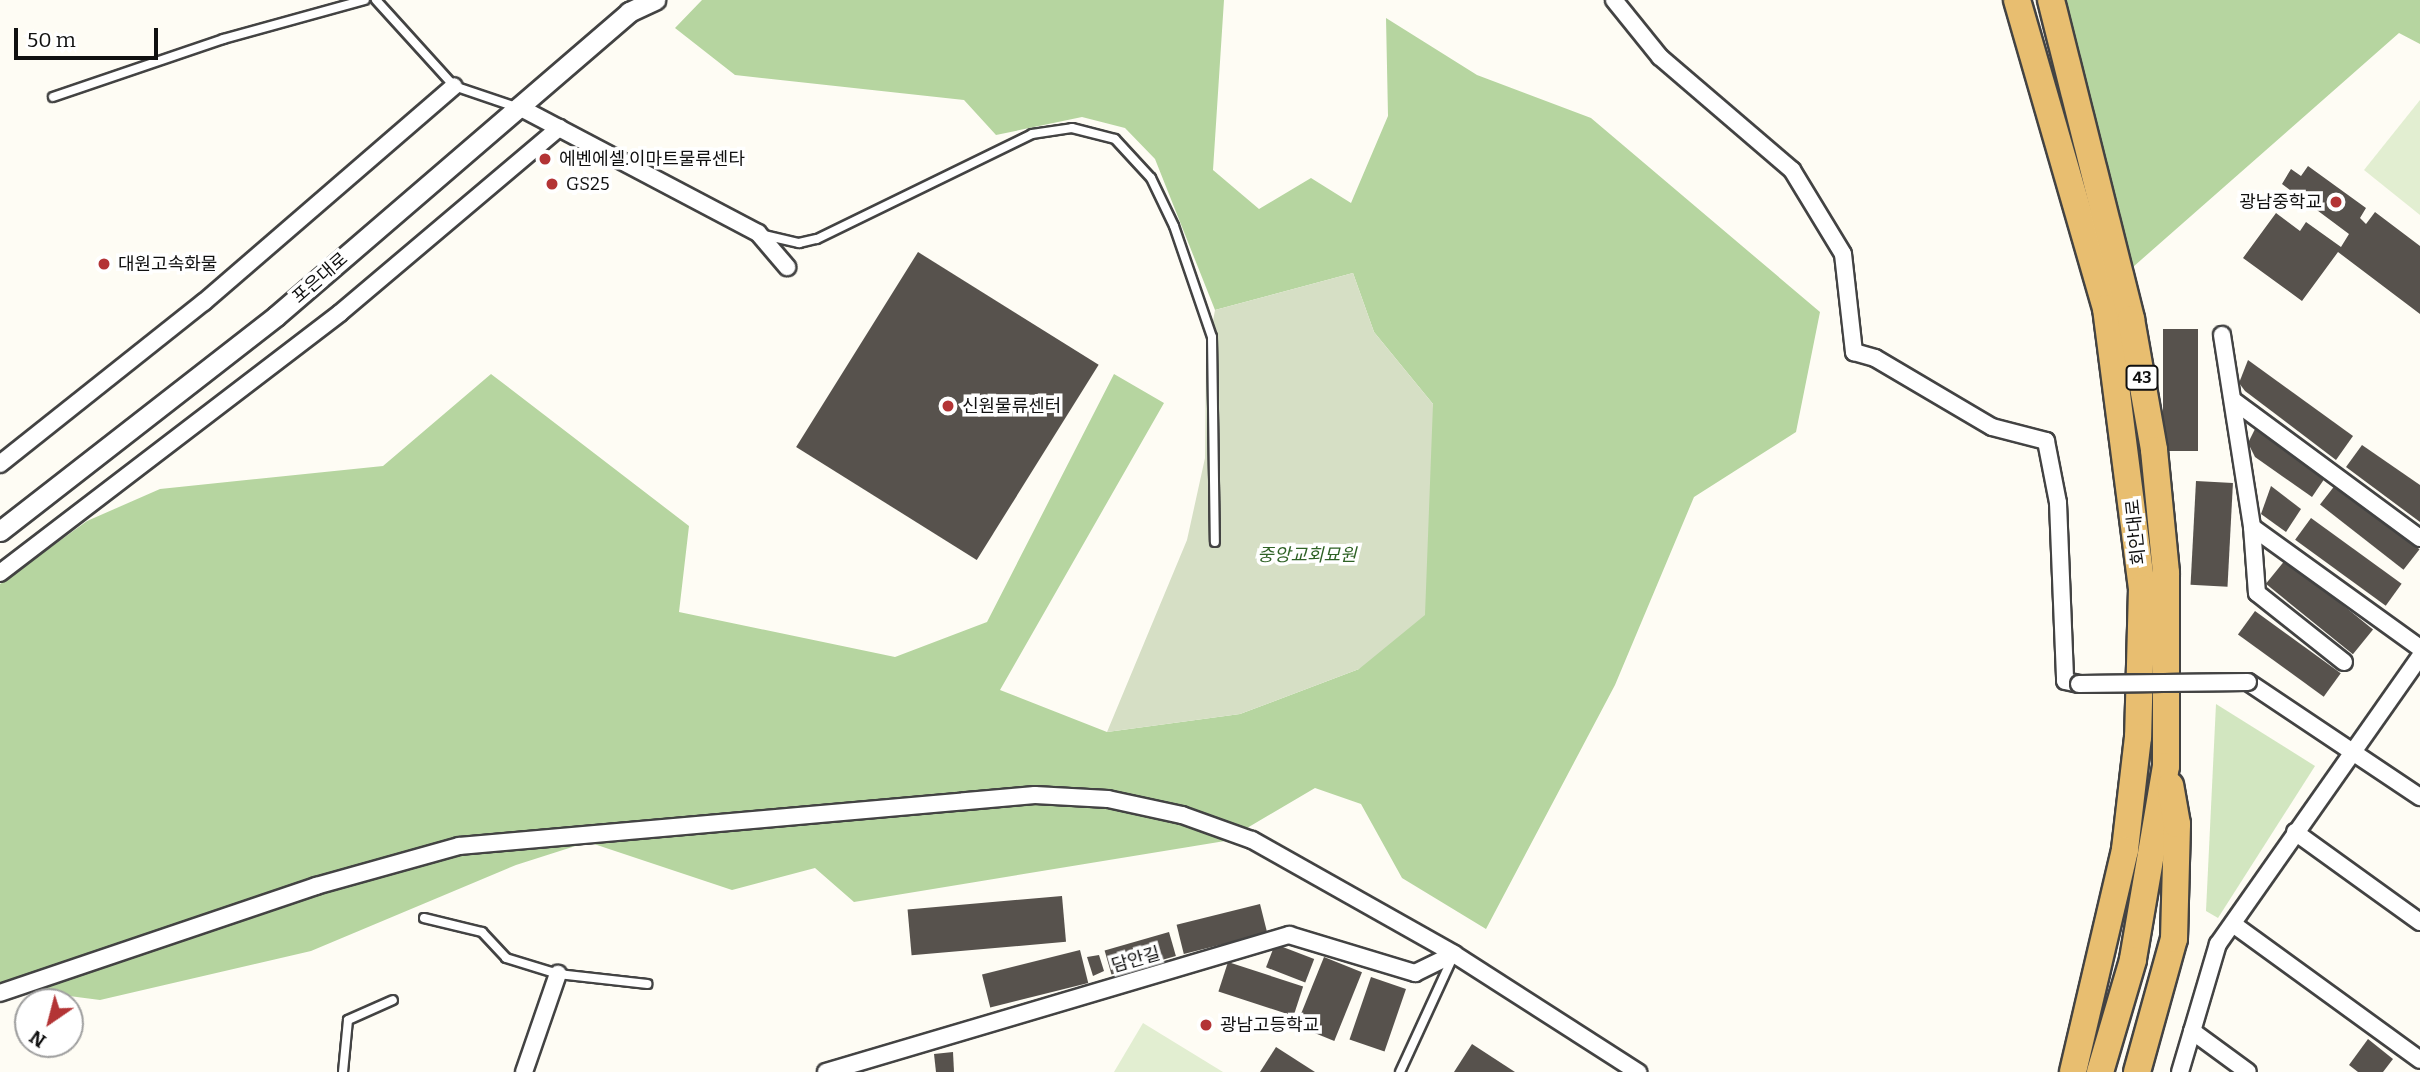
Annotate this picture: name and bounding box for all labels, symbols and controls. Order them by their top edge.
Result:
scale bar [18,14,161,58]
text: 50 m [27,27,76,53]
place label: 에벤에셀.이마트물류센타 [559,148,745,170]
marker: 에벤에셀.이마트물류센타 [537,151,553,167]
place label: GS25 [566,173,609,195]
marker: GS25 [544,176,560,192]
place label: 광남중학교 [2239,191,2322,213]
marker: 광남중학교 [2328,194,2344,210]
street label: 포은대로 [288,248,352,308]
place label: 대원고속화물 [118,253,217,275]
marker: 대원고속화물 [96,256,112,272]
road number: 43 [2124,366,2160,390]
place label: 신원물류센터 [962,395,1061,417]
marker: 신원물류센터 [940,398,956,414]
street label: 회안대로 [2122,498,2150,566]
park label: 중앙교회묘원 [1257,544,1357,566]
street label: 담안길 [1109,943,1163,977]
north arrow [14,988,84,1058]
place label: 광남고등학교 [1220,1014,1319,1036]
marker: 광남고등학교 [1198,1017,1214,1033]
text: N [25,1025,50,1053]

